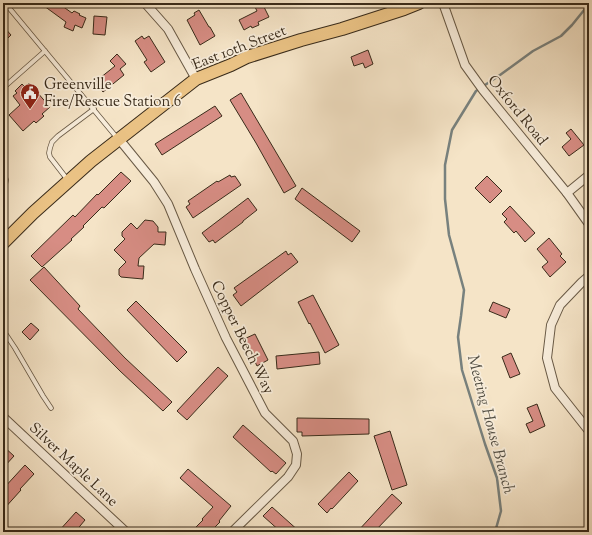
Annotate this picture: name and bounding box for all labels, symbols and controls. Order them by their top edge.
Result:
street label: East 10th Street [190,21,289,76]
street label: Oxford Road [482,71,552,151]
place label: Greenville Fire/Rescue Station 6 [44,75,181,113]
public building icon: Greenville Fire/Rescue Station 6 [19,82,41,110]
street label: Copper Beech Way [205,277,279,399]
water label: Meeting House Branch [460,353,519,497]
street label: Silver Maple Lane [24,418,122,512]

